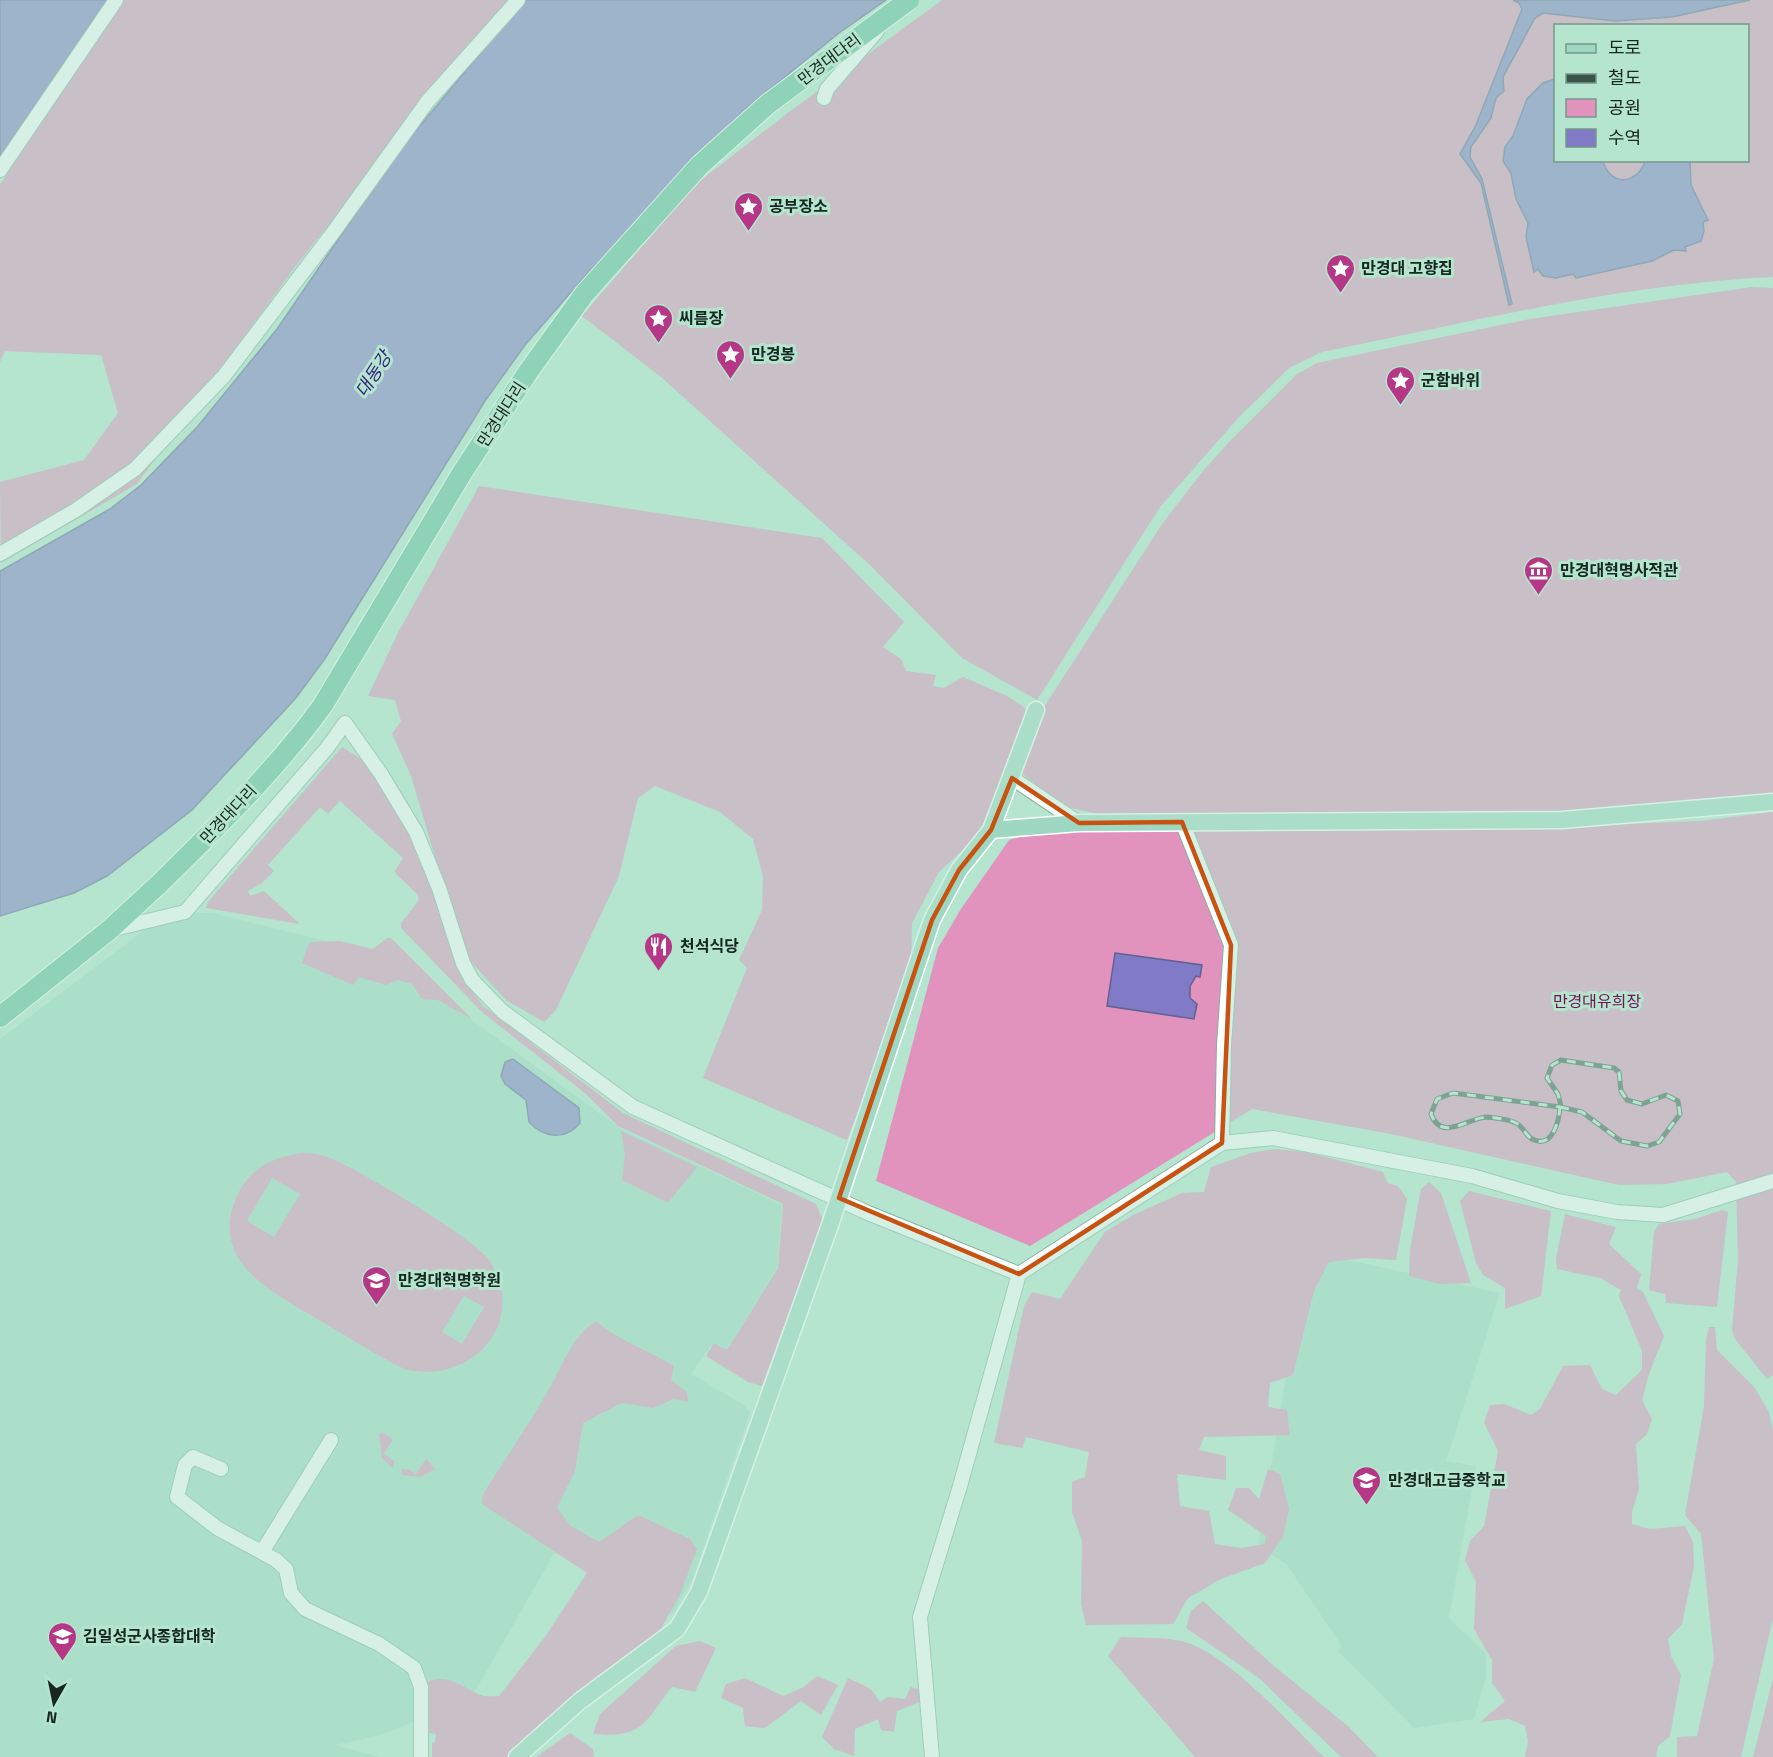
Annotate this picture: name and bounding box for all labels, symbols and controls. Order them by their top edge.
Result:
legend [1554,24,1749,162]
street label: 만경대다리 [792,27,866,91]
text: 도로 [1608,34,1641,61]
text: 철도 [1608,64,1641,91]
text: 공원 [1608,94,1641,121]
text: 수역 [1608,124,1641,151]
place icon: 공부장소 [732,190,764,232]
place label: 공부장소 [769,194,828,218]
place icon: 만경대 고향집 [1324,252,1356,294]
place label: 만경대 고향집 [1361,256,1453,280]
place icon: 씨름장 [642,302,674,344]
place label: 씨름장 [679,306,723,330]
place icon: 만경봉 [714,338,746,380]
place label: 만경봉 [751,342,795,366]
water label: 대동강 [348,344,399,402]
place icon: 군함바위 [1384,364,1416,406]
place label: 군함바위 [1421,368,1480,392]
street label: 만경대다리 [471,377,531,451]
museum icon: 만경대혁명사적관 [1523,554,1555,596]
place label: 만경대혁명사적관 [1560,558,1678,582]
street label: 만경대다리 [194,779,262,849]
restaurant icon: 천석식당 [643,930,675,972]
place label: 천석식당 [680,934,739,958]
park label: 만경대유희장 [1553,989,1641,1013]
school or university icon: 만경대혁명학원 [361,1264,393,1306]
place label: 만경대혁명학원 [398,1268,501,1292]
school or university icon: 만경대고급중학교 [1351,1464,1383,1506]
place label: 만경대고급중학교 [1388,1468,1506,1492]
school or university icon: 김일성군사종합대학 [46,1620,78,1662]
place label: 김일성군사종합대학 [83,1624,216,1648]
north arrow [24,1673,84,1733]
text: N [44,1705,59,1731]

